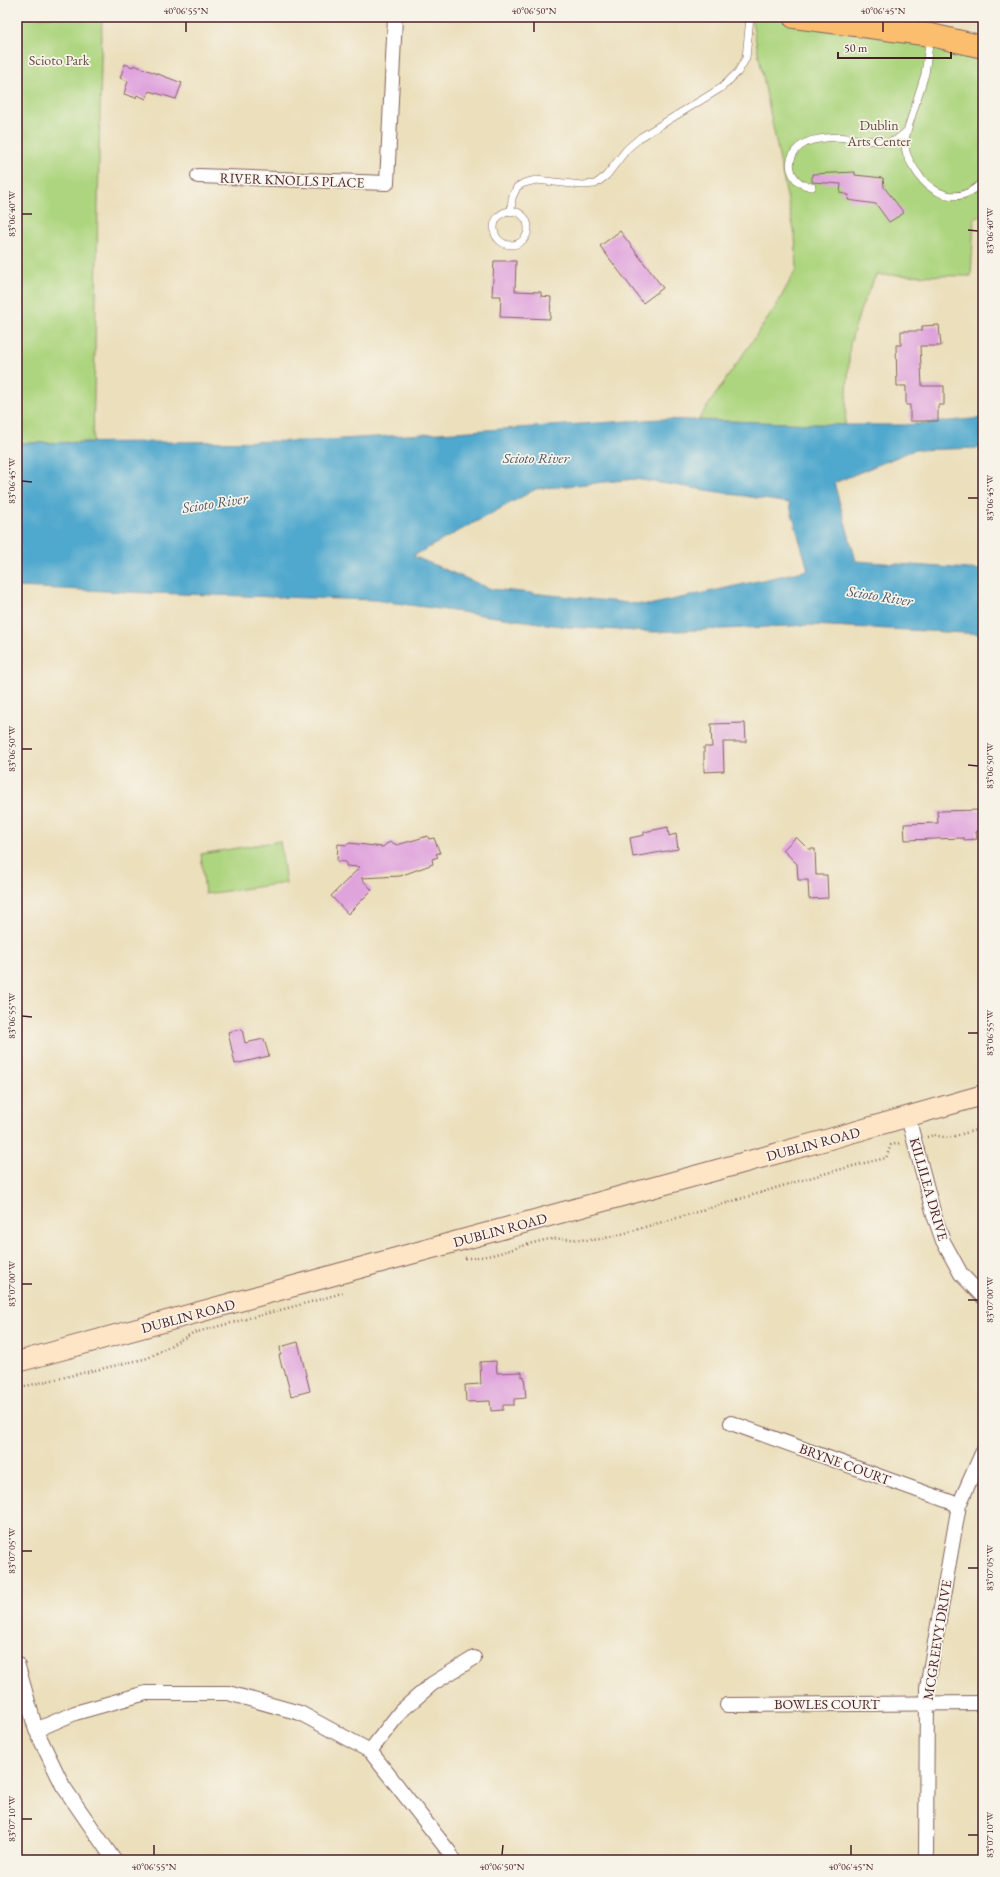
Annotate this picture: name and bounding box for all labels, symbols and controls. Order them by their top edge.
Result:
text: 40°06'55"N [164,4,209,17]
text: 40°06'50"N [512,4,557,17]
text: 40°06'45"N [861,4,906,17]
scale bar [838,34,951,60]
text: 50 m [844,40,868,56]
park label: Scioto Park [29,51,90,69]
park label: Dublin Arts Center [846,116,911,150]
street label: RIVER KNOLLS PLACE [219,168,365,192]
text: 83°06'40"W [5,190,18,237]
text: 83°06'40"W [983,207,996,254]
water label: Scioto River [502,448,570,467]
text: 83°06'45"W [5,457,18,504]
text: 83°06'45"W [983,474,996,521]
water label: Scioto River [180,488,250,517]
water label: Scioto River [845,581,916,610]
text: 83°06'50"W [5,725,18,772]
text: 83°06'50"W [983,742,996,789]
text: 83°06'55"W [5,992,18,1039]
text: 83°06'55"W [983,1009,996,1056]
street label: DUBLIN ROAD [764,1123,862,1165]
street label: KILLILEA DRIVE [906,1135,952,1243]
street label: DUBLIN ROAD [451,1209,549,1251]
text: 83°07'00"W [5,1260,18,1307]
text: 83°07'00"W [983,1276,996,1323]
street label: DUBLIN ROAD [139,1295,237,1337]
street label: BRYNE COURT [797,1439,894,1489]
text: 83°07'05"W [5,1527,18,1574]
text: 83°07'05"W [983,1544,996,1591]
street label: MCGREEVY DRIVE [919,1579,955,1701]
street label: BOWLES COURT [774,1695,880,1713]
text: 83°07'10"W [5,1795,18,1842]
text: 83°07'10"W [983,1811,996,1858]
text: 40°06'55"N [132,1860,177,1873]
text: 40°06'50"N [480,1860,525,1873]
text: 40°06'45"N [829,1860,874,1873]

